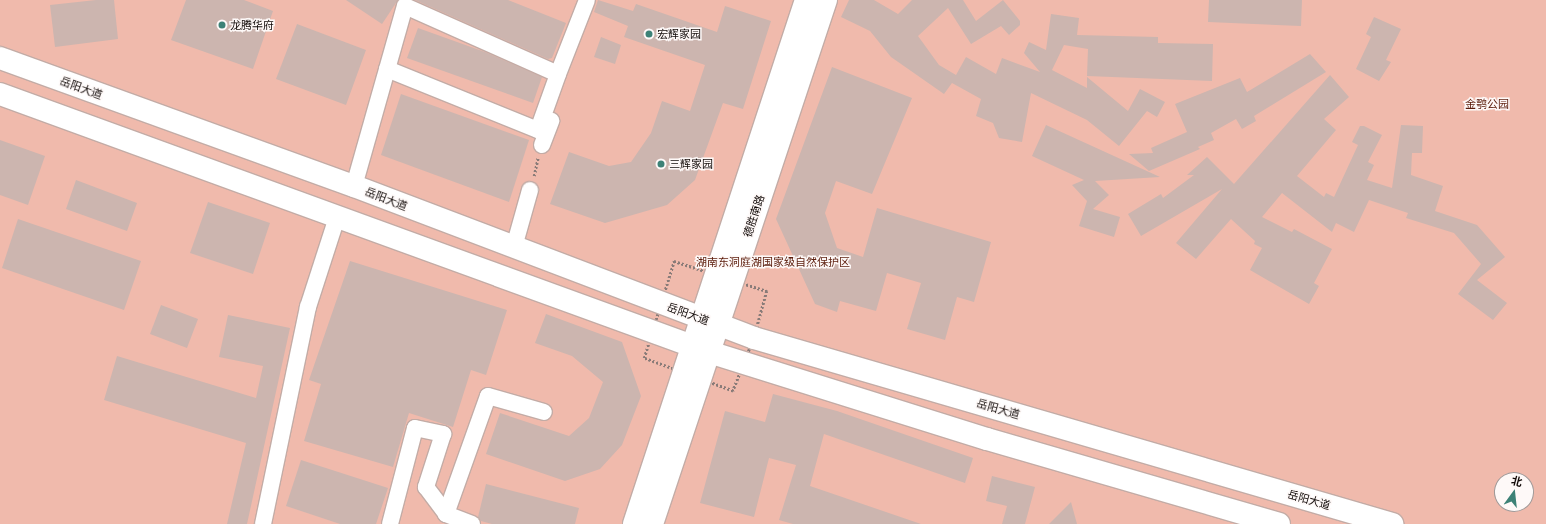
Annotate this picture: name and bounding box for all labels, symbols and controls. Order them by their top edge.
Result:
place label: 龙腾华府 [230,18,274,32]
marker: 龙腾华府 [217,20,227,30]
place label: 宏辉家园 [657,27,701,41]
marker: 宏辉家园 [644,29,654,39]
street label: 岳阳大道 [58,74,104,102]
park label: 金鹗公园 [1465,97,1509,111]
place label: 三辉家园 [669,157,713,171]
marker: 三辉家园 [656,159,666,169]
street label: 岳阳大道 [363,185,409,213]
street label: 德胜南路 [741,193,767,239]
park label: 湖南东洞庭湖国家级自然保护区 [696,255,850,269]
street label: 岳阳大道 [665,300,711,328]
street label: 岳阳大道 [975,397,1021,421]
north arrow [1494,472,1534,512]
text: 北 [1509,472,1524,491]
street label: 岳阳大道 [1286,488,1332,512]

